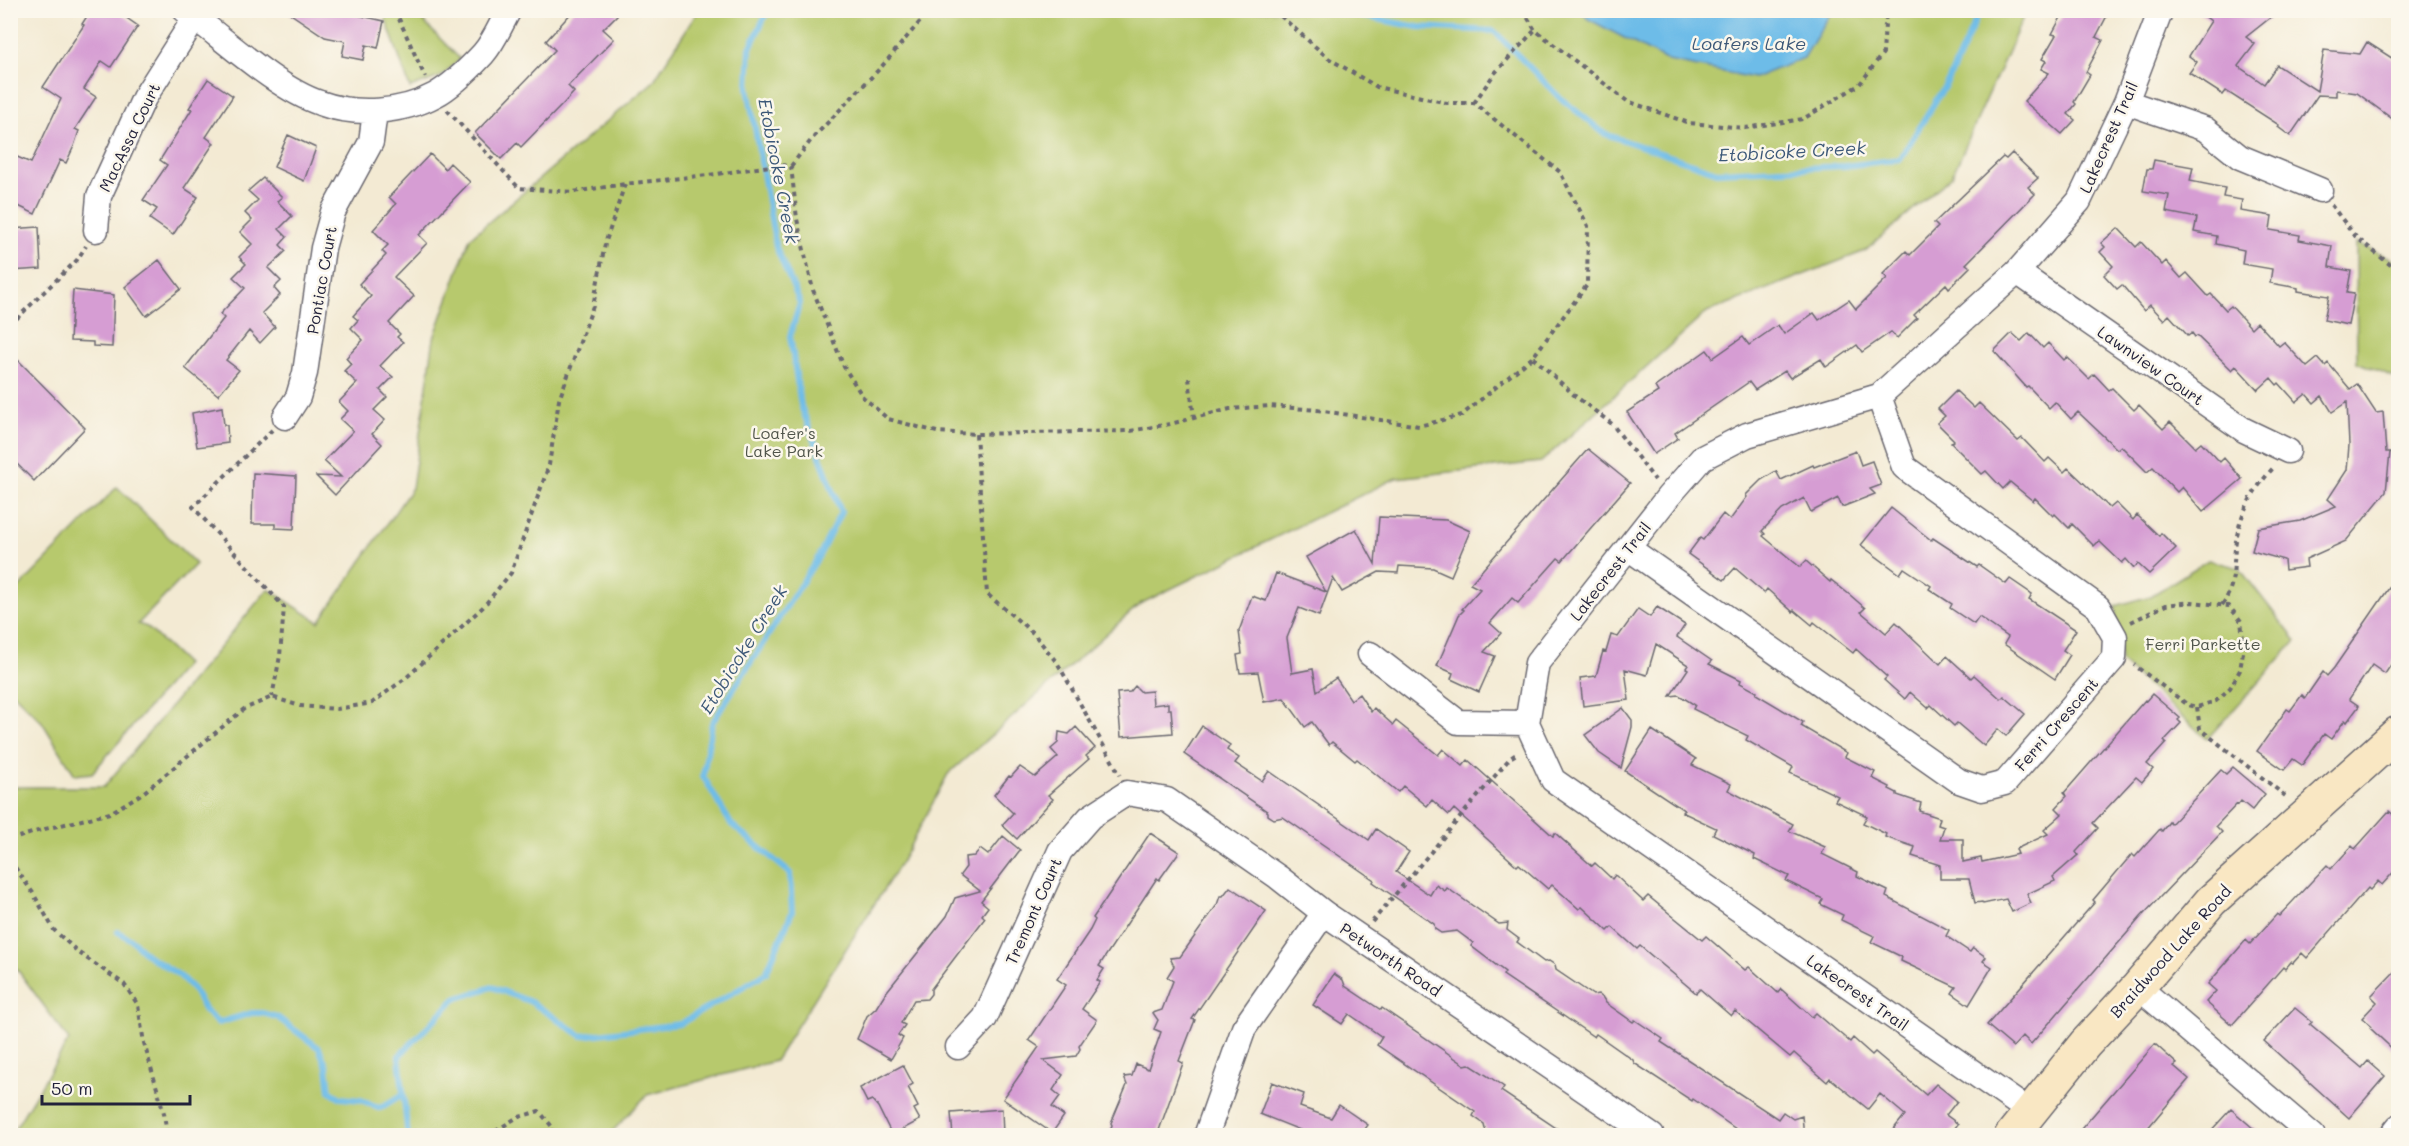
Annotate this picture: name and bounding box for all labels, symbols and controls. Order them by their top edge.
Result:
water label: Loafers Lake [1692,31,1806,55]
street label: Lakecrest Trail [2074,78,2142,196]
street label: MacAssa Court [94,79,164,195]
water label: Etobicoke Creek [753,96,805,246]
water label: Etobicoke Creek [1718,135,1867,167]
street label: Pontiac Court [301,224,341,336]
street label: Lawnview Court [2094,320,2208,410]
park label: Loafer's Lake Park [745,422,823,461]
street label: Lakecrest Trail [1565,517,1655,625]
water label: Etobicoke Creek [694,580,792,718]
park label: Ferri Parkette [2145,633,2261,654]
street label: Ferri Crescent [2010,673,2102,775]
street label: Tremont Court [1000,854,1066,968]
street label: Braidwood Lake Road [2105,880,2235,1022]
street label: Petworth Road [1336,917,1446,1001]
street label: Lakecrest Trail [1803,949,1913,1035]
scale bar [42,1068,190,1106]
text: 50 m [51,1076,93,1100]

